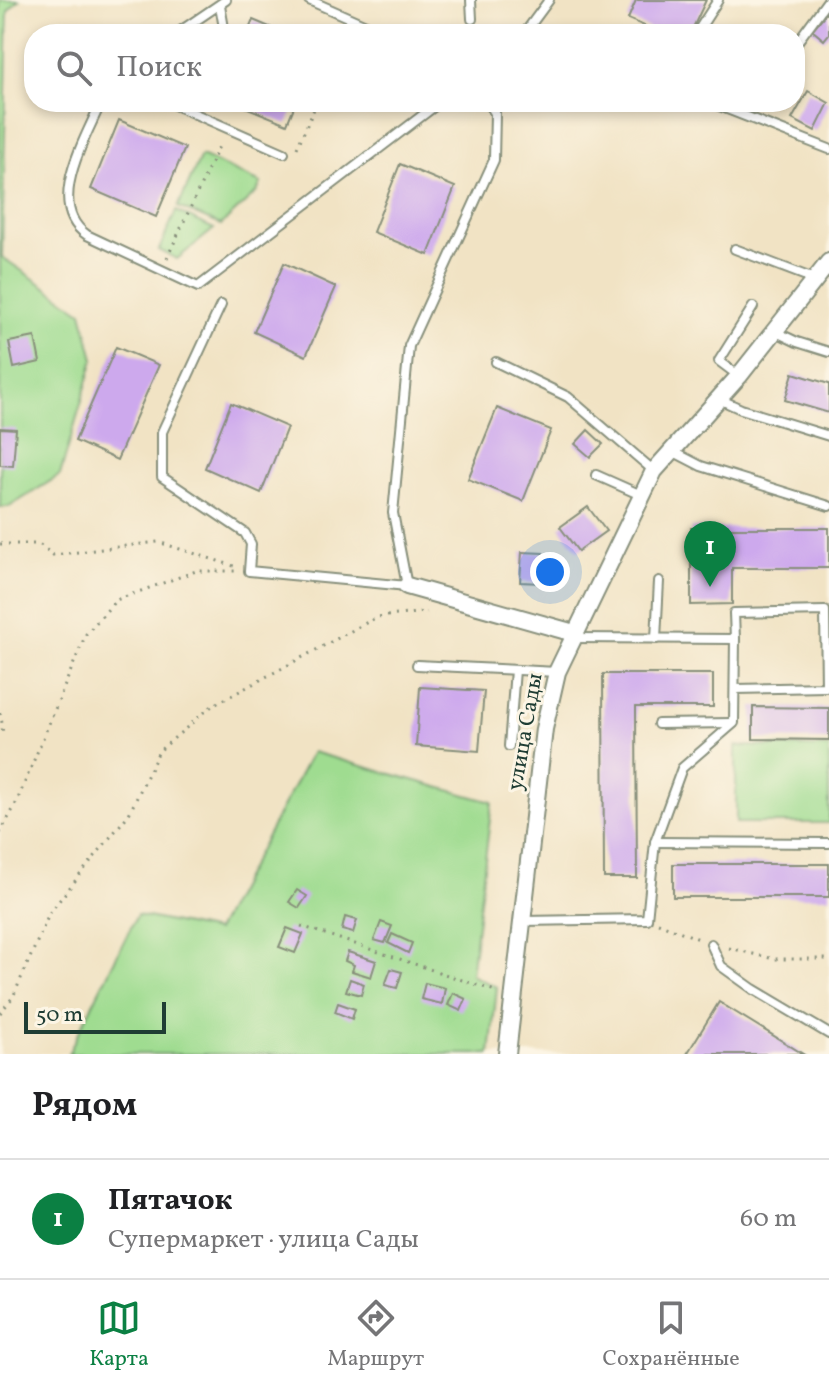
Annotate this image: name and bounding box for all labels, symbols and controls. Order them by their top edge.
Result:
search box [24,24,805,112]
icon: search [52,46,96,90]
text: Поиск [116,47,202,89]
pin: 1 [684,521,736,587]
your location [530,552,570,592]
street label: улица Сады [500,671,552,793]
scale bar [24,998,166,1034]
text: 50 m [36,1000,83,1031]
text: Рядом [32,1083,137,1130]
text: Пятачок [108,1180,233,1222]
text: 1 [53,1201,63,1237]
text: 60 m [740,1201,797,1237]
text: Супермаркет · улица Сады [108,1222,419,1258]
tab: Карта [89,1296,149,1375]
tab: Маршрут [327,1296,424,1375]
tab: Сохранённые [603,1296,740,1375]

